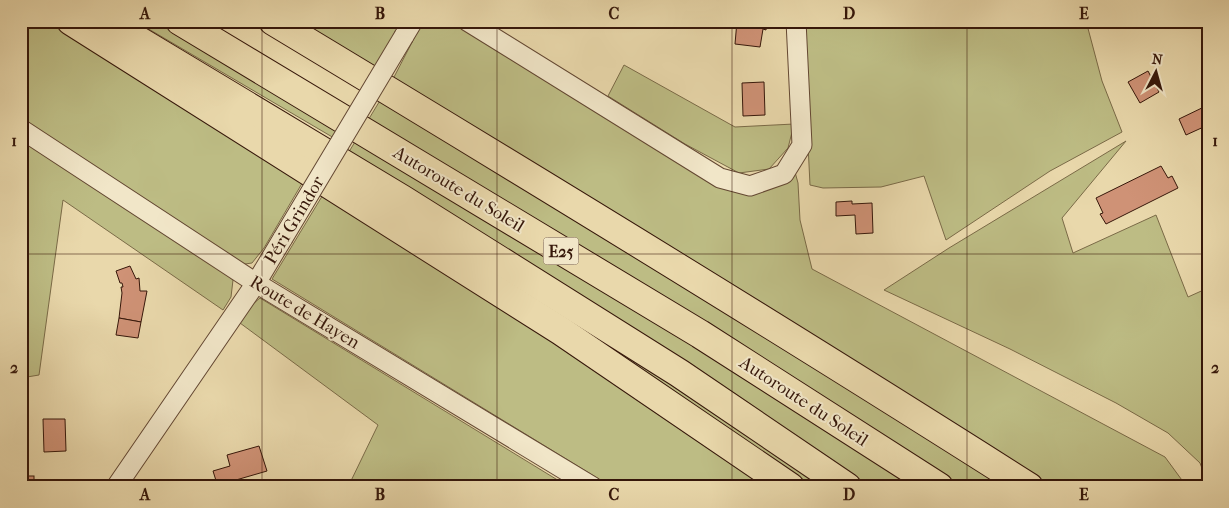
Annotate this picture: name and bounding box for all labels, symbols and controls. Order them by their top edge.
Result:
text: A [139,4,151,23]
text: B [375,4,385,23]
text: C [609,4,620,23]
text: D [843,4,855,23]
text: E [1079,4,1089,23]
north arrow [1132,48,1182,98]
text: N [1151,51,1164,69]
text: 1 [11,131,17,150]
text: 1 [1212,131,1218,150]
street label: Autoroute du Soleil [389,142,528,237]
street label: Péri Grindor [260,172,329,268]
road number: E25 [544,238,578,264]
street label: Route de Hayen [246,271,364,354]
street label: Autoroute du Soleil [735,351,872,451]
text: 2 [10,358,18,377]
text: 2 [1211,358,1219,377]
text: A [139,485,151,504]
text: B [375,485,385,504]
text: C [609,485,620,504]
text: D [843,485,855,504]
text: E [1079,485,1089,504]

